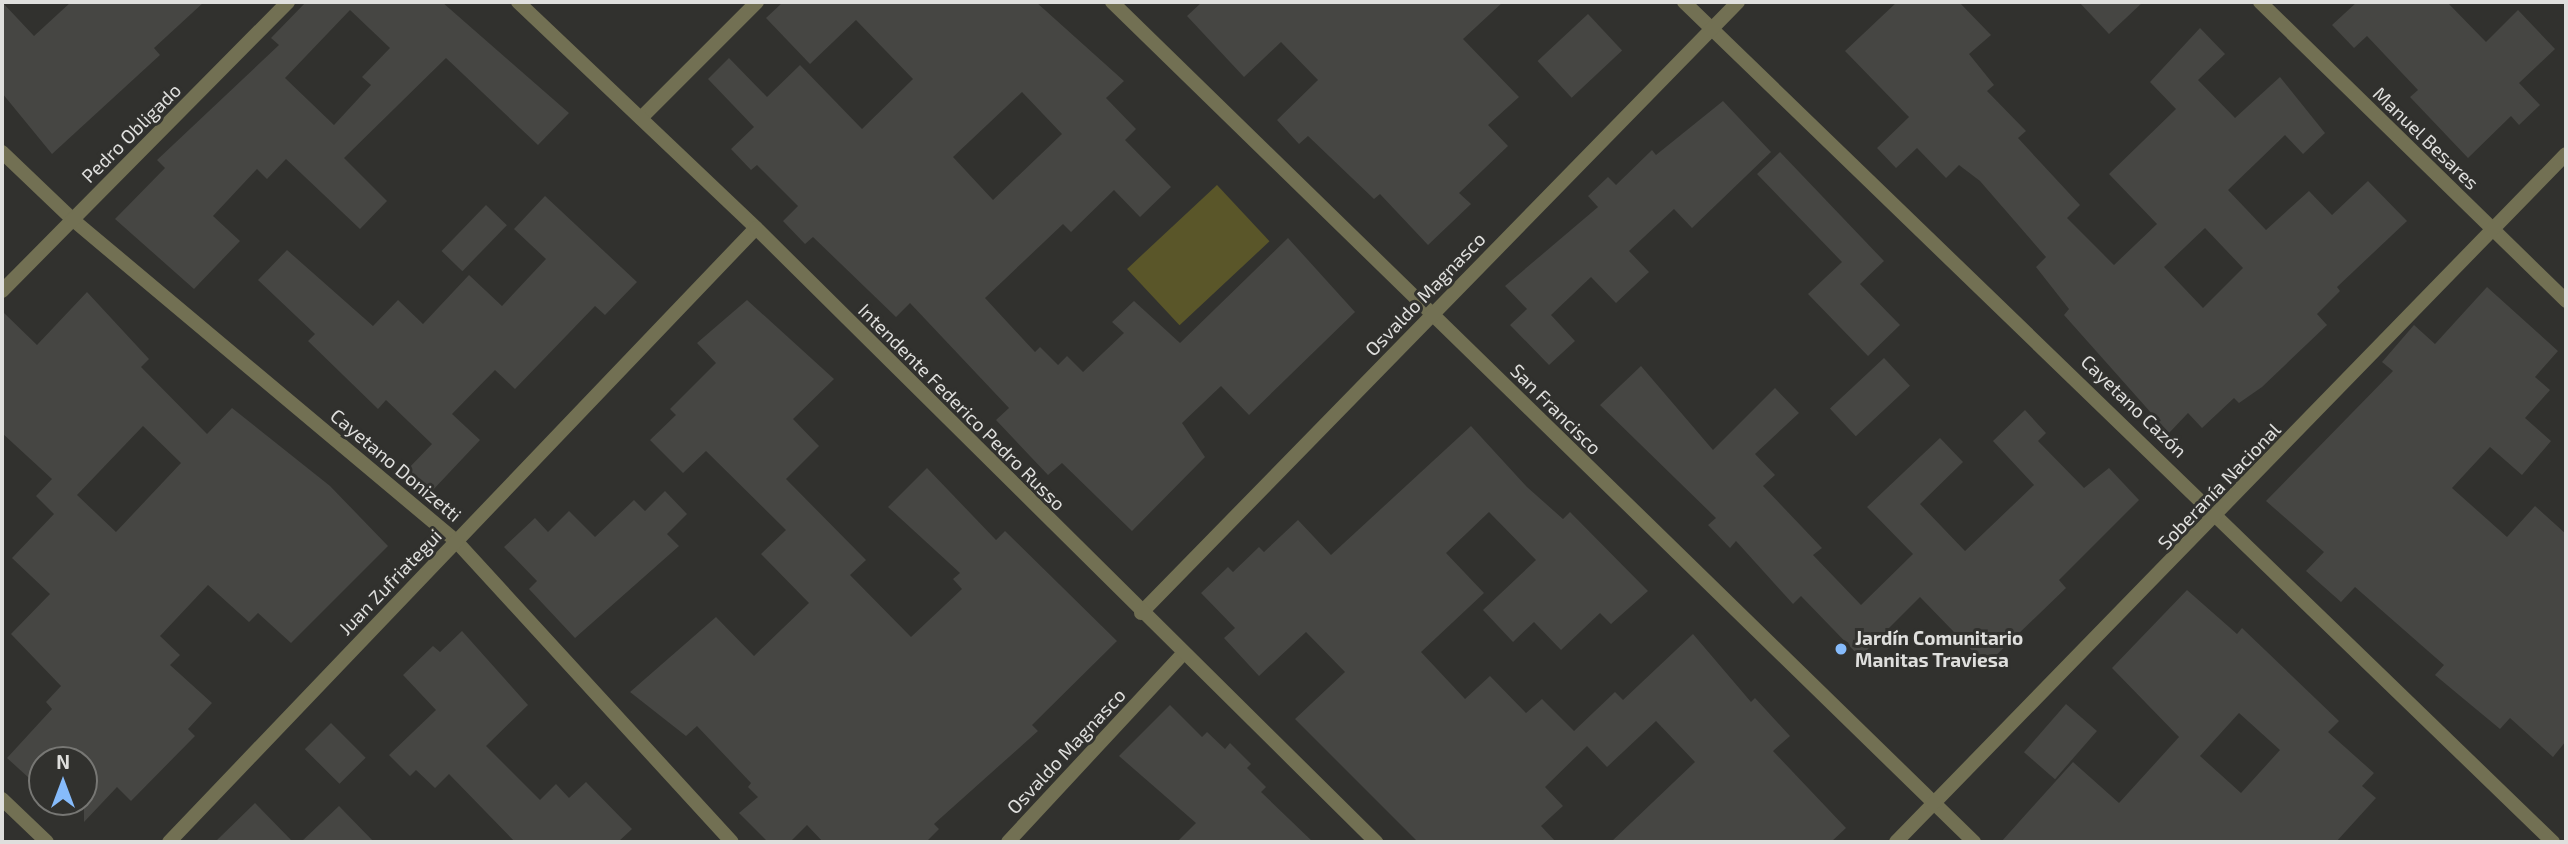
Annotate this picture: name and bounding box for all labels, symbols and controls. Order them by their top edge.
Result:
street label: Pedro Obligado [77,79,185,187]
street label: Manuel Besares [2368,82,2484,194]
street label: Osvaldo Magnasco [1360,227,1490,361]
street label: Intendente Federico Pedro Russo [854,299,1070,515]
street label: Cayetano Cazón [2076,350,2192,462]
street label: San Francisco [1506,359,1606,459]
street label: Cayetano Donizetti [326,404,466,526]
street label: Soberanía Nacional [2153,418,2285,554]
street label: Juan Zufriategui [334,524,446,640]
place label: Jardín Comunitario Manitas Traviesa [1855,627,2023,671]
marker: Jardín Comunitario Manitas Traviesa [1833,641,1849,657]
street label: Osvaldo Magnasco [1002,684,1130,818]
north arrow [28,746,98,816]
text: N [56,750,70,773]

